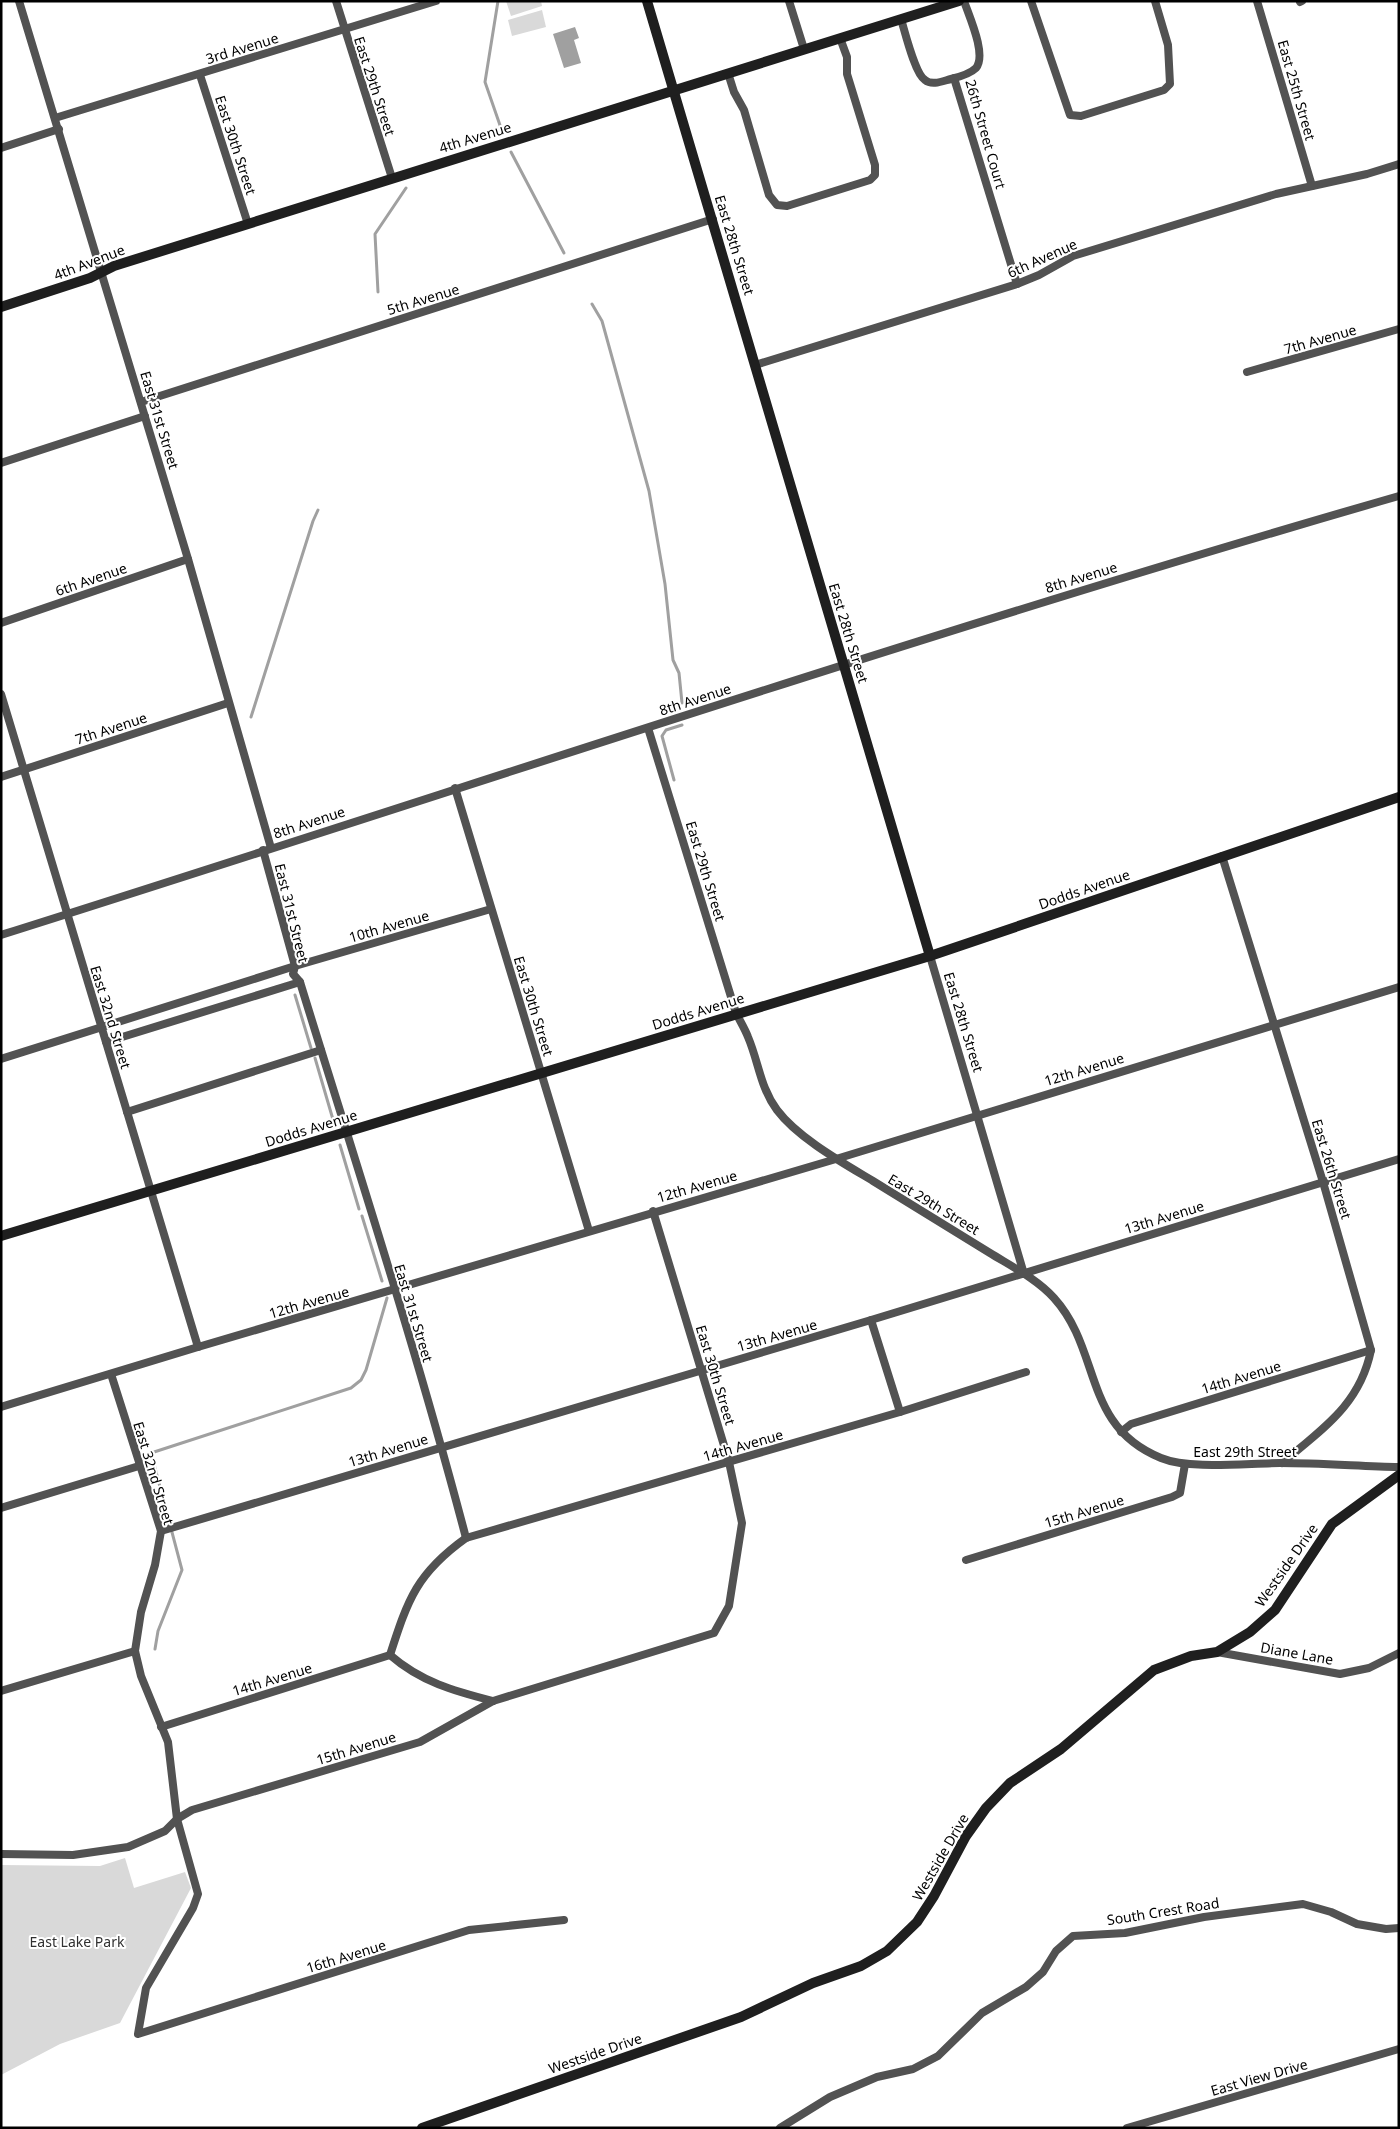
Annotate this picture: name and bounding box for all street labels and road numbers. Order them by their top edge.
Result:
street label: 3rd Avenue [203,28,281,68]
street label: East 29th Street [350,34,400,138]
street label: East 25th Street [1274,38,1320,142]
street label: 26th Street Court [961,77,1011,191]
street label: East 30th Street [211,93,261,197]
street label: 4th Avenue [437,117,513,157]
street label: East 28th Street [711,193,759,297]
street label: 6th Avenue [1004,234,1080,282]
street label: 4th Avenue [51,240,127,284]
street label: 5th Avenue [385,279,461,319]
street label: 7th Avenue [1282,320,1359,358]
street label: East 31st Street [136,369,184,471]
street label: 8th Avenue [1043,557,1119,597]
street label: 6th Avenue [53,558,129,600]
street label: East 28th Street [825,581,873,685]
street label: 8th Avenue [657,678,733,720]
street label: 7th Avenue [73,707,149,749]
street label: 8th Avenue [271,801,347,843]
street label: East 29th Street [682,819,730,923]
street label: East 31st Street [270,861,314,965]
street label: Dodds Avenue [1036,864,1132,914]
street label: 10th Avenue [347,905,431,947]
street label: East 30th Street [510,954,558,1058]
street label: East 32nd Street [86,963,136,1071]
street label: East 28th Street [940,970,988,1074]
street label: Dodds Avenue [650,988,746,1034]
street label: 12th Avenue [1042,1048,1126,1090]
street label: Dodds Avenue [263,1105,359,1151]
street label: East 26th Street [1308,1117,1356,1221]
street label: 12th Avenue [655,1165,739,1207]
street label: East 29th Street [885,1169,983,1239]
street label: 13th Avenue [1122,1196,1206,1238]
street label: East 31st Street [390,1262,438,1364]
street label: 12th Avenue [267,1281,351,1323]
street label: 13th Avenue [735,1314,819,1356]
street label: East 30th Street [692,1323,740,1427]
street label: 14th Avenue [1199,1356,1283,1398]
street label: East 32nd Street [129,1419,179,1527]
street label: 14th Avenue [701,1424,785,1466]
street label: 13th Avenue [346,1429,430,1471]
street label: East 29th Street [1193,1442,1297,1461]
street label: 15th Avenue [1042,1490,1126,1532]
street label: Westside Drive [1250,1520,1322,1610]
street label: Diane Lane [1259,1637,1335,1669]
street label: 14th Avenue [230,1658,314,1700]
street label: 15th Avenue [314,1727,398,1769]
street label: Westside Drive [907,1810,973,1904]
street label: South Crest Road [1105,1893,1221,1929]
street label: 16th Avenue [304,1935,388,1977]
street label: Westside Drive [546,2028,644,2078]
street label: East View Drive [1208,2054,1310,2100]

